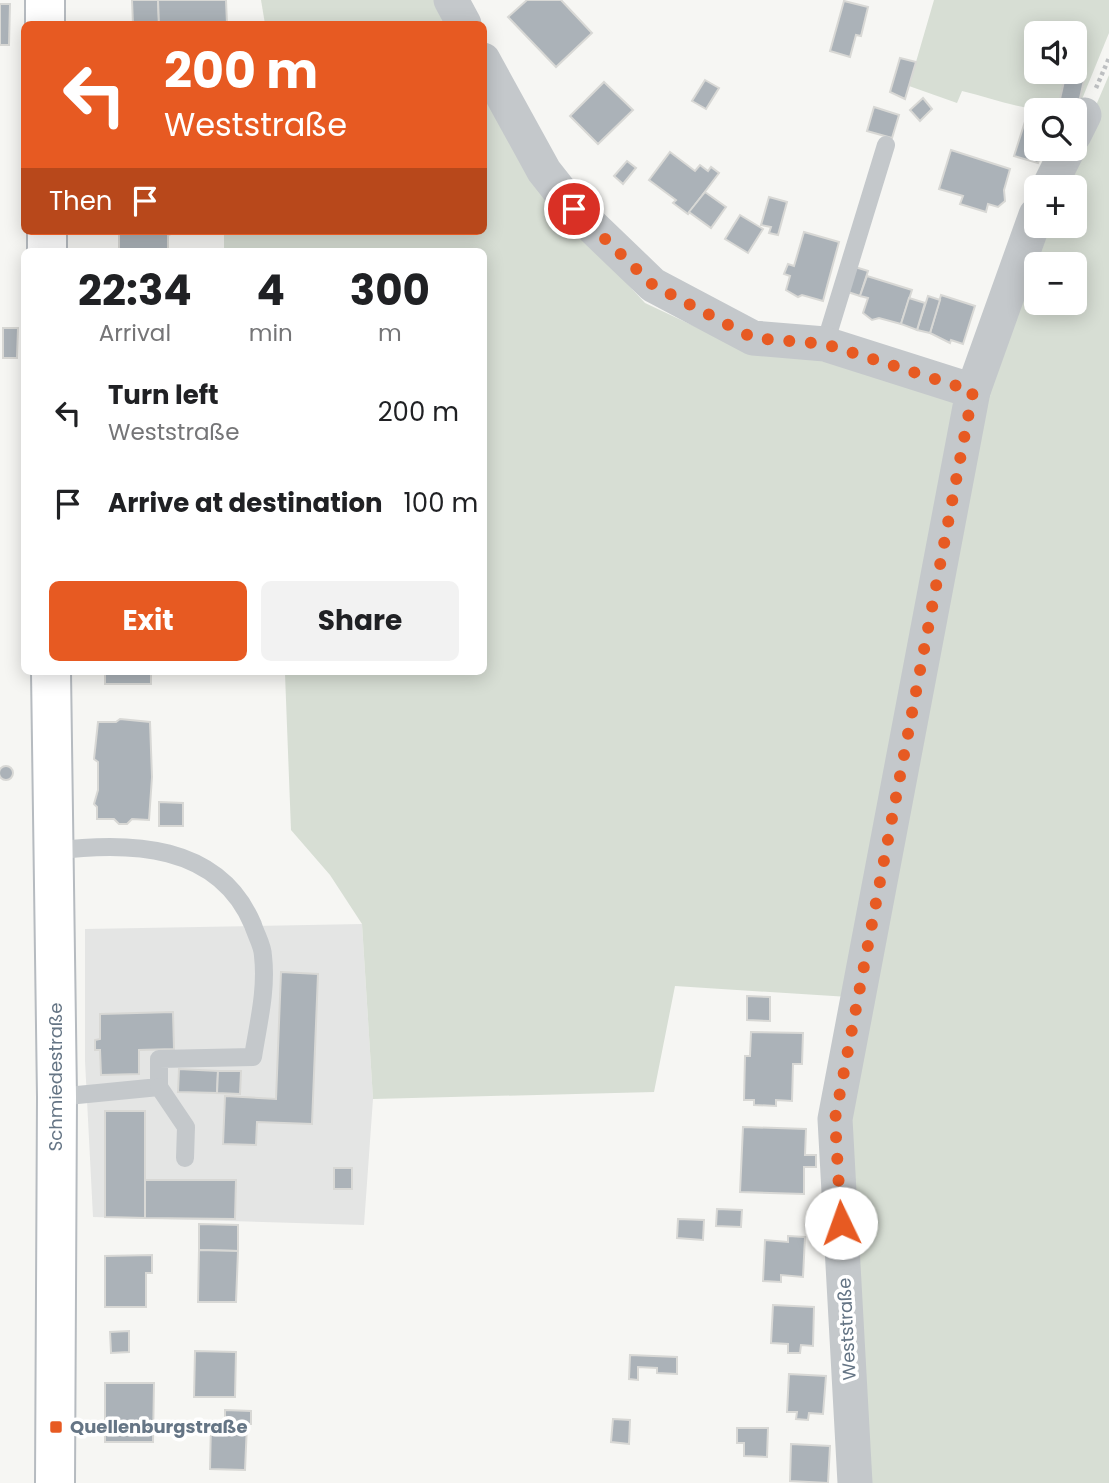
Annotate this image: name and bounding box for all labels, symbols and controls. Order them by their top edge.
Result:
map controls [1024,21,1087,315]
button: sound [1024,21,1087,84]
text: 200 m [164,37,318,105]
icon: left [49,49,140,140]
button: search [1024,98,1087,161]
text: Weststraße [164,102,347,147]
button: + [1024,175,1087,238]
pin [544,179,604,239]
icon: arrive [126,182,164,220]
text: Then [49,183,112,219]
icon: arrive [555,190,593,228]
button: − [1024,252,1087,315]
text: 22:34 [78,261,192,320]
text: 4 [257,261,285,320]
text: 300 [350,261,430,320]
text: Arrival [99,317,171,349]
text: min [249,317,293,349]
text: m [378,317,402,349]
text: Turn left [108,377,219,413]
icon: left [49,394,87,432]
text: 200 m [378,394,459,430]
text: Weststraße [108,416,240,448]
icon: arrive [49,485,87,523]
text: Arrive at destination [108,485,383,521]
text: 100 m [404,485,478,521]
button: Exit [49,581,247,661]
button: Share [261,581,459,661]
street label: Schmiedestraße [43,1003,68,1151]
position arrow [804,1186,878,1260]
street label: Weststraße [831,1277,862,1381]
place label: Quellenburgstraße [70,1414,248,1439]
marker: Quellenburgstraße [48,1419,64,1435]

